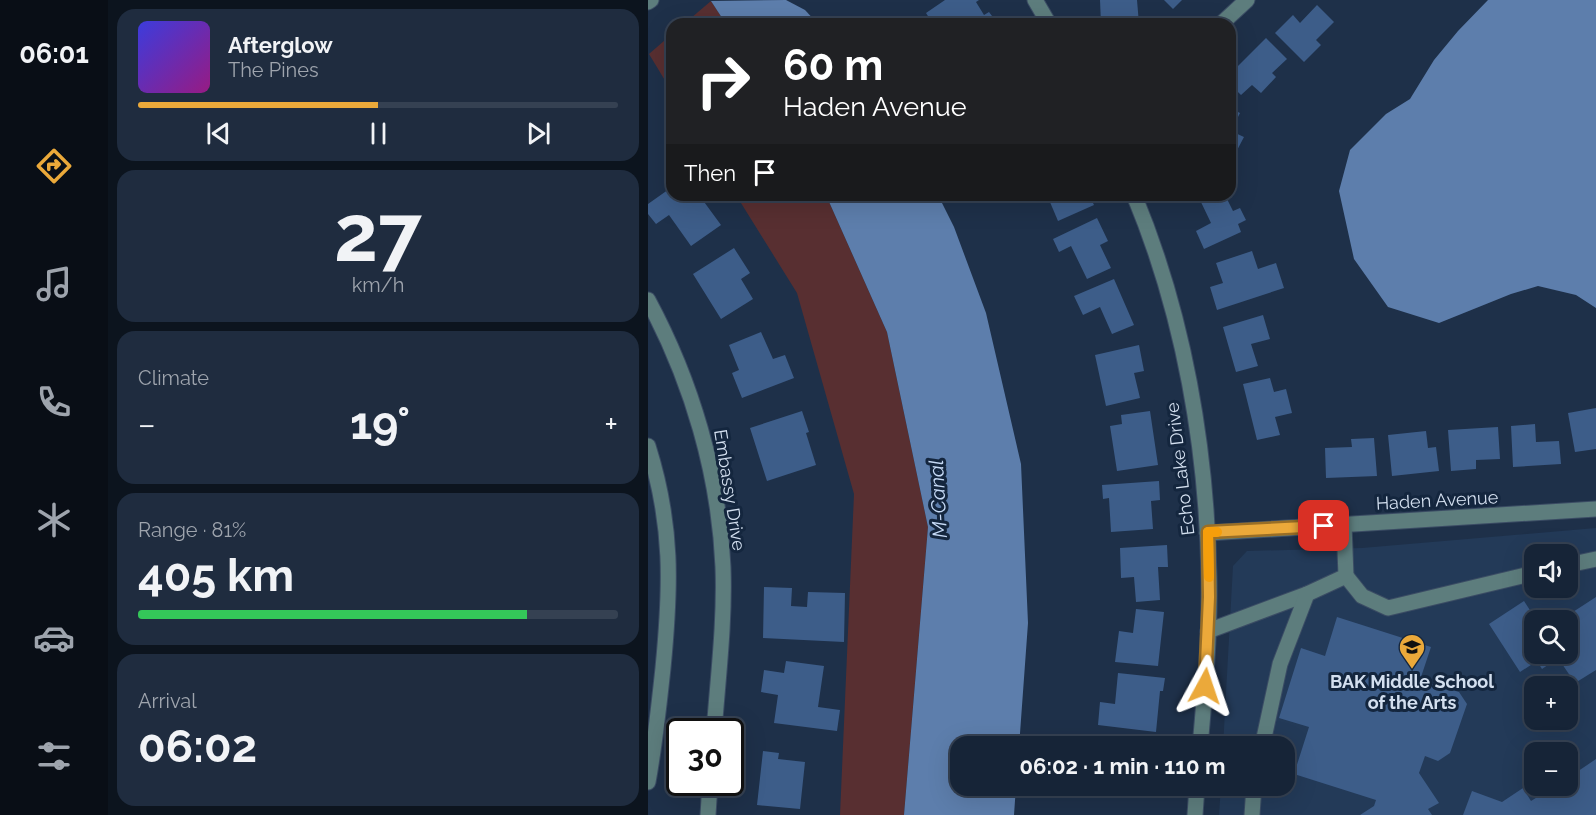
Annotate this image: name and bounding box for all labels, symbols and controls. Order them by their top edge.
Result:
text: Afterglow [228,32,333,58]
text: 06:01 [19,38,89,69]
text: 60 m [783,41,883,90]
icon: right [684,42,762,120]
text: The Pines [228,58,319,82]
text: Haden Avenue [783,91,967,122]
icon: previous [202,117,235,150]
icon: pause [362,117,395,150]
icon: next [522,117,555,150]
icon: directions [33,145,75,187]
icon: arrive [748,156,781,189]
text: Then [684,160,736,186]
text: 27 [334,188,422,279]
icon: music [33,263,75,305]
text: km/h [352,273,404,297]
text: Climate [138,366,209,390]
icon: phone [33,381,75,423]
text: 19° [350,397,410,450]
street label: Echo Lake Drive [1161,401,1199,537]
text: − [138,405,156,444]
text: + [604,405,618,444]
street label: Embassy Drive [710,428,750,552]
water label: M-Canal [924,459,952,539]
street label: Haden Avenue [1375,486,1499,514]
icon: climate [33,499,75,541]
pin [1298,500,1349,551]
icon: arrive [1307,509,1340,542]
text: Range · 81% [138,518,246,542]
map controls [1524,544,1578,796]
button: sound [1524,544,1578,598]
text: 405 km [138,549,294,602]
button: search [1524,610,1578,664]
icon: car [33,617,75,659]
school or university icon: BAK Middle School of the Arts [1397,632,1427,670]
position arrow [1173,654,1237,718]
place label: BAK Middle School of the Arts [1330,671,1494,713]
button: + [1524,676,1578,730]
text: Arrival [138,689,197,713]
speed limit sign: 30 [666,718,744,796]
text: 06:02 [138,720,257,773]
icon: filters [33,735,75,777]
button: − [1524,742,1578,796]
text: 06:02 · 1 min · 110 m [1020,753,1225,779]

